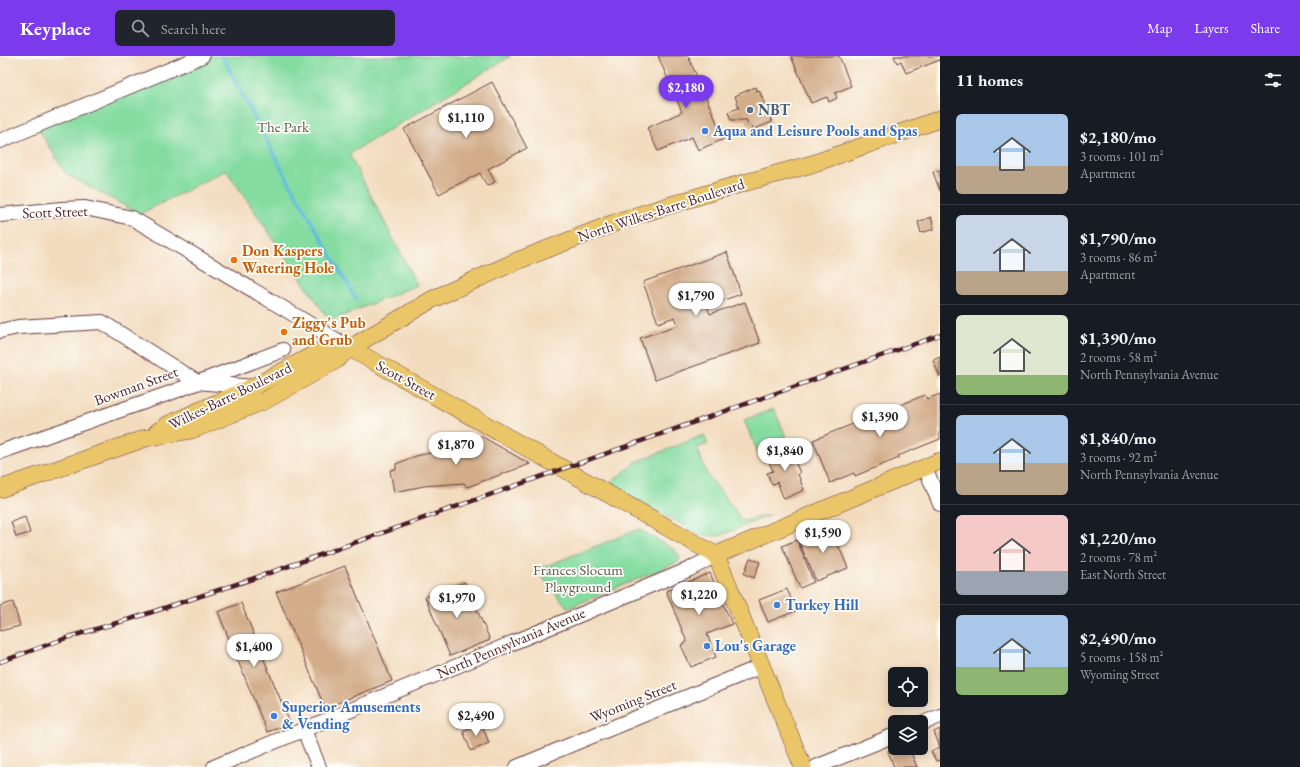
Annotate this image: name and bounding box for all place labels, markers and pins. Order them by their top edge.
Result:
pin: $2,180 [653,75,719,109]
place label: NBT [758,100,790,119]
pin: $1,110 [433,105,499,139]
marker: NBT [745,105,755,115]
place label: Aqua and Leisure Pools and Spas [712,121,917,140]
marker: Aqua and Leisure Pools and Spas [700,126,710,136]
place label: Don Kaspers Watering Hole [242,241,334,277]
marker: Don Kaspers Watering Hole [229,255,239,265]
pin: $1,790 [663,283,729,317]
place label: Ziggy's Pub and Grub [292,313,366,349]
marker: Ziggy's Pub and Grub [279,327,289,337]
pin: $1,390 [847,404,913,438]
pin: $1,870 [423,432,489,466]
pin: $1,840 [752,438,818,472]
pin: $1,590 [790,520,856,554]
pin: $1,220 [666,582,732,616]
pin: $1,970 [424,585,490,619]
place label: Turkey Hill [785,595,859,614]
marker: Turkey Hill [772,600,782,610]
pin: $1,400 [221,634,287,668]
place label: Lou's Garage [715,636,796,655]
marker: Lou's Garage [702,641,712,651]
place label: Superior Amusements & Vending [282,697,421,733]
pin: $2,490 [443,703,509,737]
marker: Superior Amusements & Vending [269,711,279,721]

